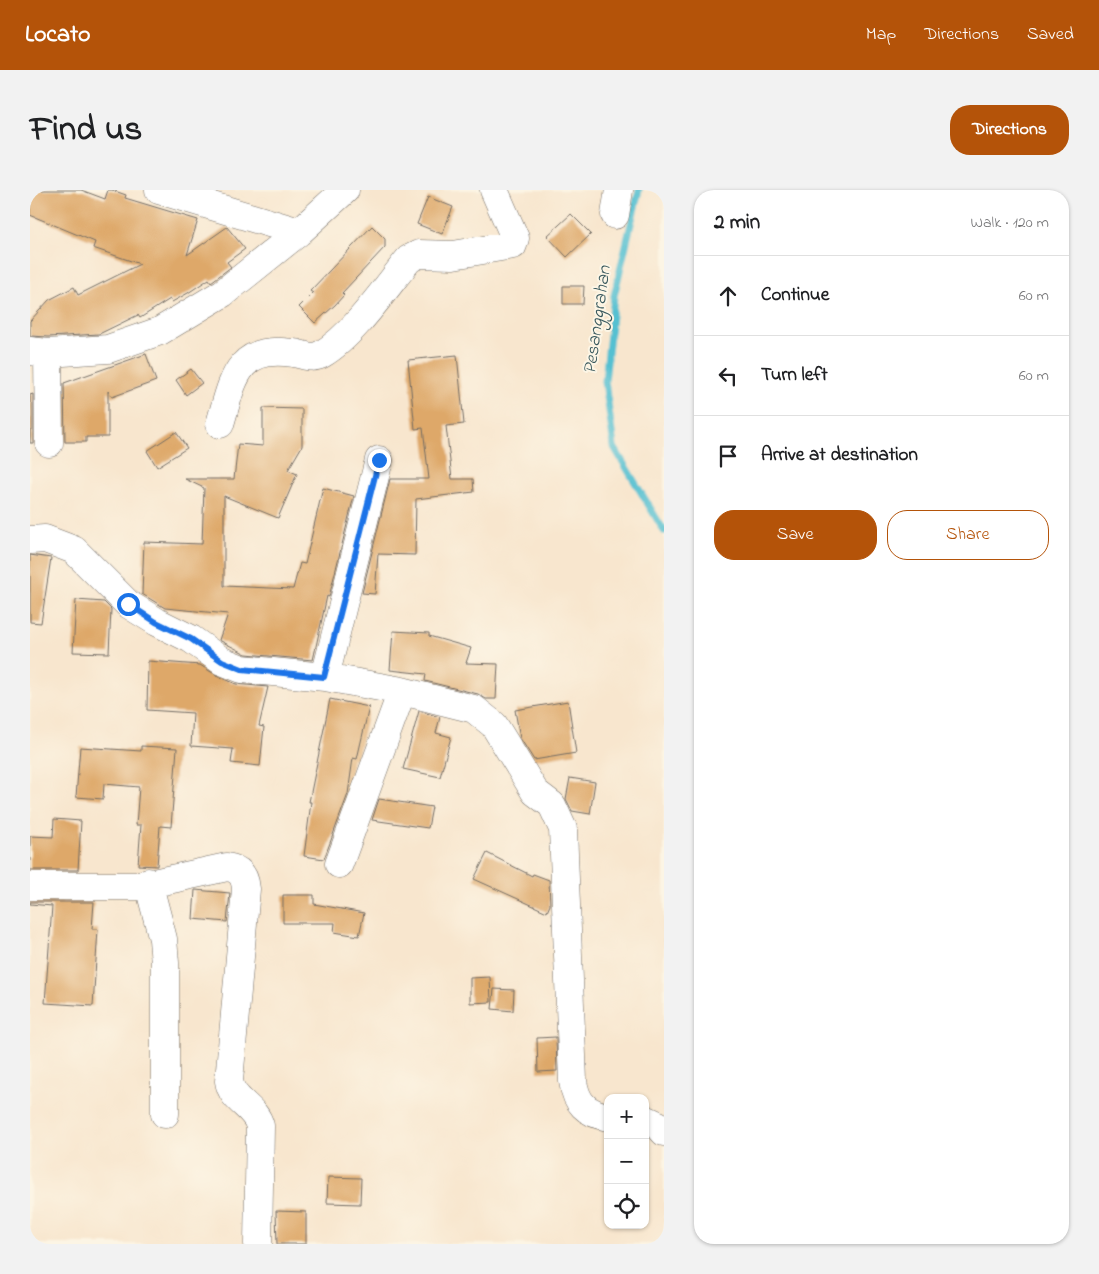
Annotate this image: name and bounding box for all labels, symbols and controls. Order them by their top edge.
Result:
text: Locato [25,18,91,53]
text: Map [866,22,896,48]
text: Directions [924,22,999,48]
text: Saved [1027,22,1074,48]
text: Find us [30,105,142,156]
button: Directions [950,105,1069,155]
text: 2 min [714,208,760,238]
text: Walk · 120 m [970,211,1049,235]
water label: Pesanggrahan [577,263,620,376]
icon: ahead [714,282,742,310]
text: Continue [761,282,829,309]
text: 60 m [1019,284,1049,308]
icon: left [714,362,742,390]
text: Turn left [761,362,828,389]
text: 60 m [1019,364,1049,388]
icon: arrive [714,442,742,470]
text: Arrive at destination [761,442,918,469]
route end [368,449,391,472]
button: Save [714,510,877,560]
button: Share [887,510,1049,560]
route start [117,593,140,616]
map controls [604,1094,649,1229]
button: + [604,1094,649,1139]
button: − [604,1139,649,1184]
button: locate [604,1184,649,1229]

